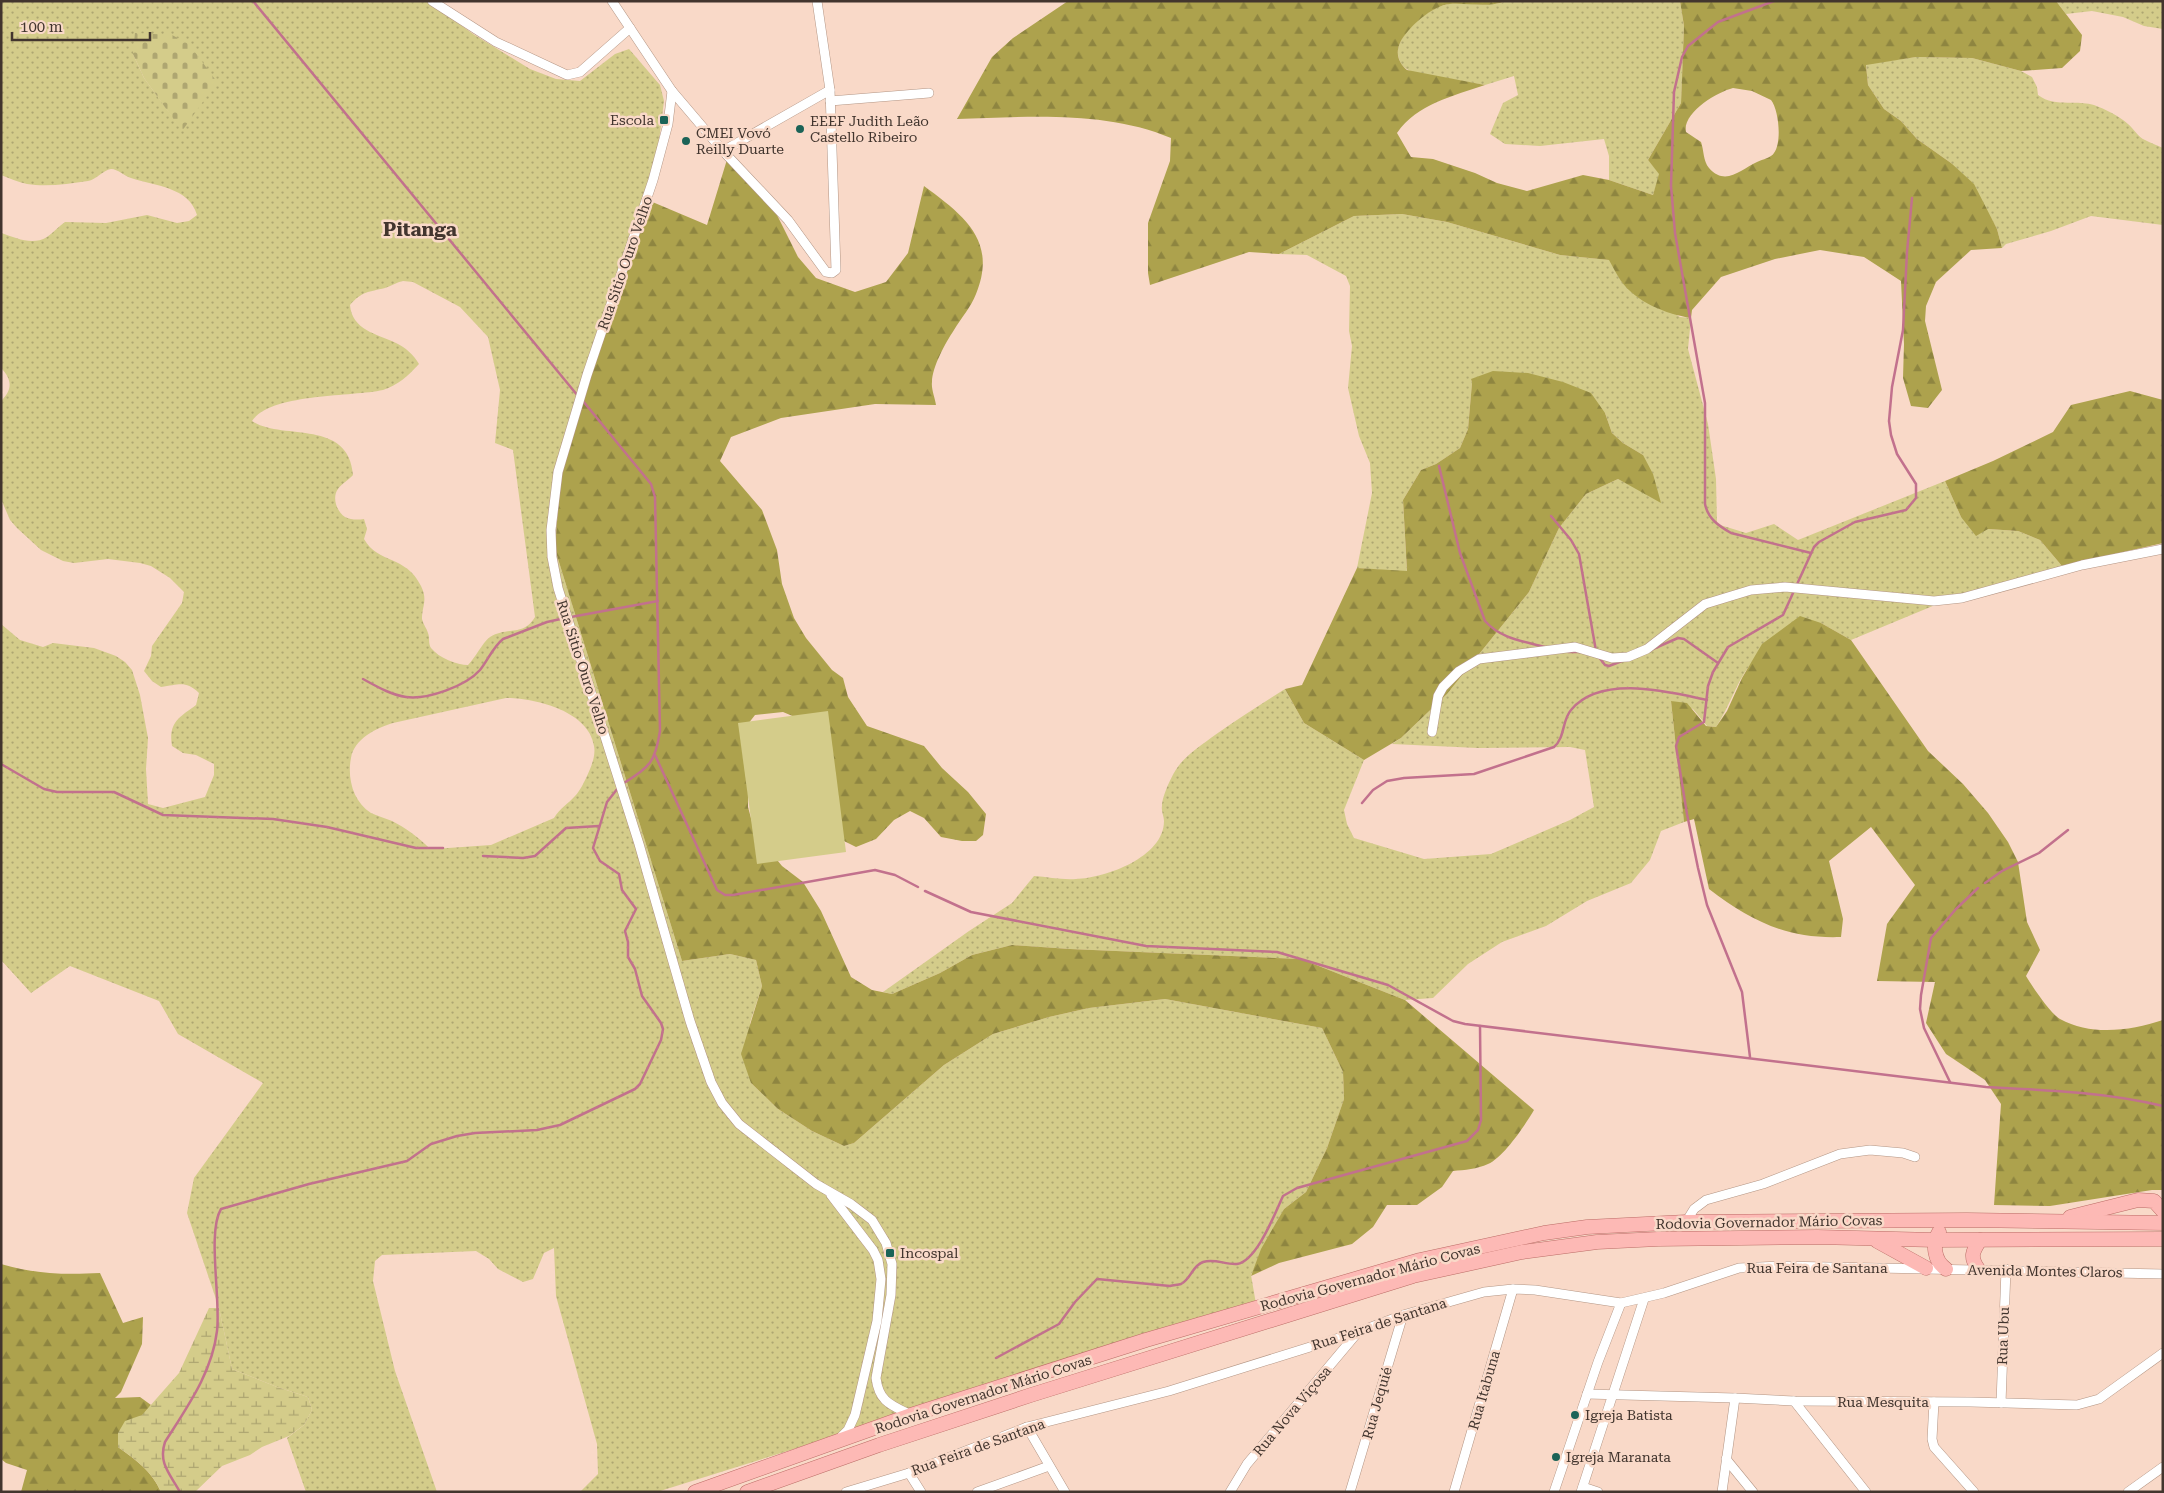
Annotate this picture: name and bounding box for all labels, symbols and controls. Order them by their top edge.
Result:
scale bar [12,10,150,42]
text: 100 m [20,18,63,36]
place label: Escola [610,112,654,128]
place label: EEEF Judith Leão Castello Ribeiro [810,113,929,145]
marker: Escola [658,114,670,126]
marker: EEEF Judith Leão Castello Ribeiro [794,123,806,135]
place label: CMEI Vovó Reilly Duarte [696,125,784,157]
marker: CMEI Vovó Reilly Duarte [680,135,692,147]
street label: Rua Sitio Ouro Velho [595,194,655,332]
district label: Pitanga [383,218,457,241]
street label: Rua Sitio Ouro Velho [554,598,612,736]
street label: Rodovia Governador Mário Covas [1655,1212,1883,1232]
street label: Rodovia Governador Mário Covas [1258,1240,1482,1314]
place label: Incospal [900,1245,959,1261]
marker: Incospal [884,1247,896,1259]
street label: Rua Feira de Santana [1747,1260,1888,1276]
street label: Avenida Montes Claros [1967,1262,2123,1280]
street label: Rua Feira de Santana [1310,1294,1449,1353]
street label: Rua Ubu [1994,1306,2012,1365]
street label: Rua Itabuna [1465,1348,1503,1431]
street label: Rodovia Governador Mário Covas [873,1351,1094,1437]
street label: Rua Nova Viçosa [1250,1362,1335,1459]
street label: Rua Jequié [1359,1365,1395,1441]
street label: Rua Mesquita [1837,1394,1929,1410]
place label: Igreja Batista [1585,1407,1673,1423]
marker: Igreja Batista [1569,1409,1581,1421]
street label: Rua Feira de Santana [909,1415,1047,1479]
place label: Igreja Maranata [1566,1449,1671,1465]
marker: Igreja Maranata [1550,1451,1562,1463]

